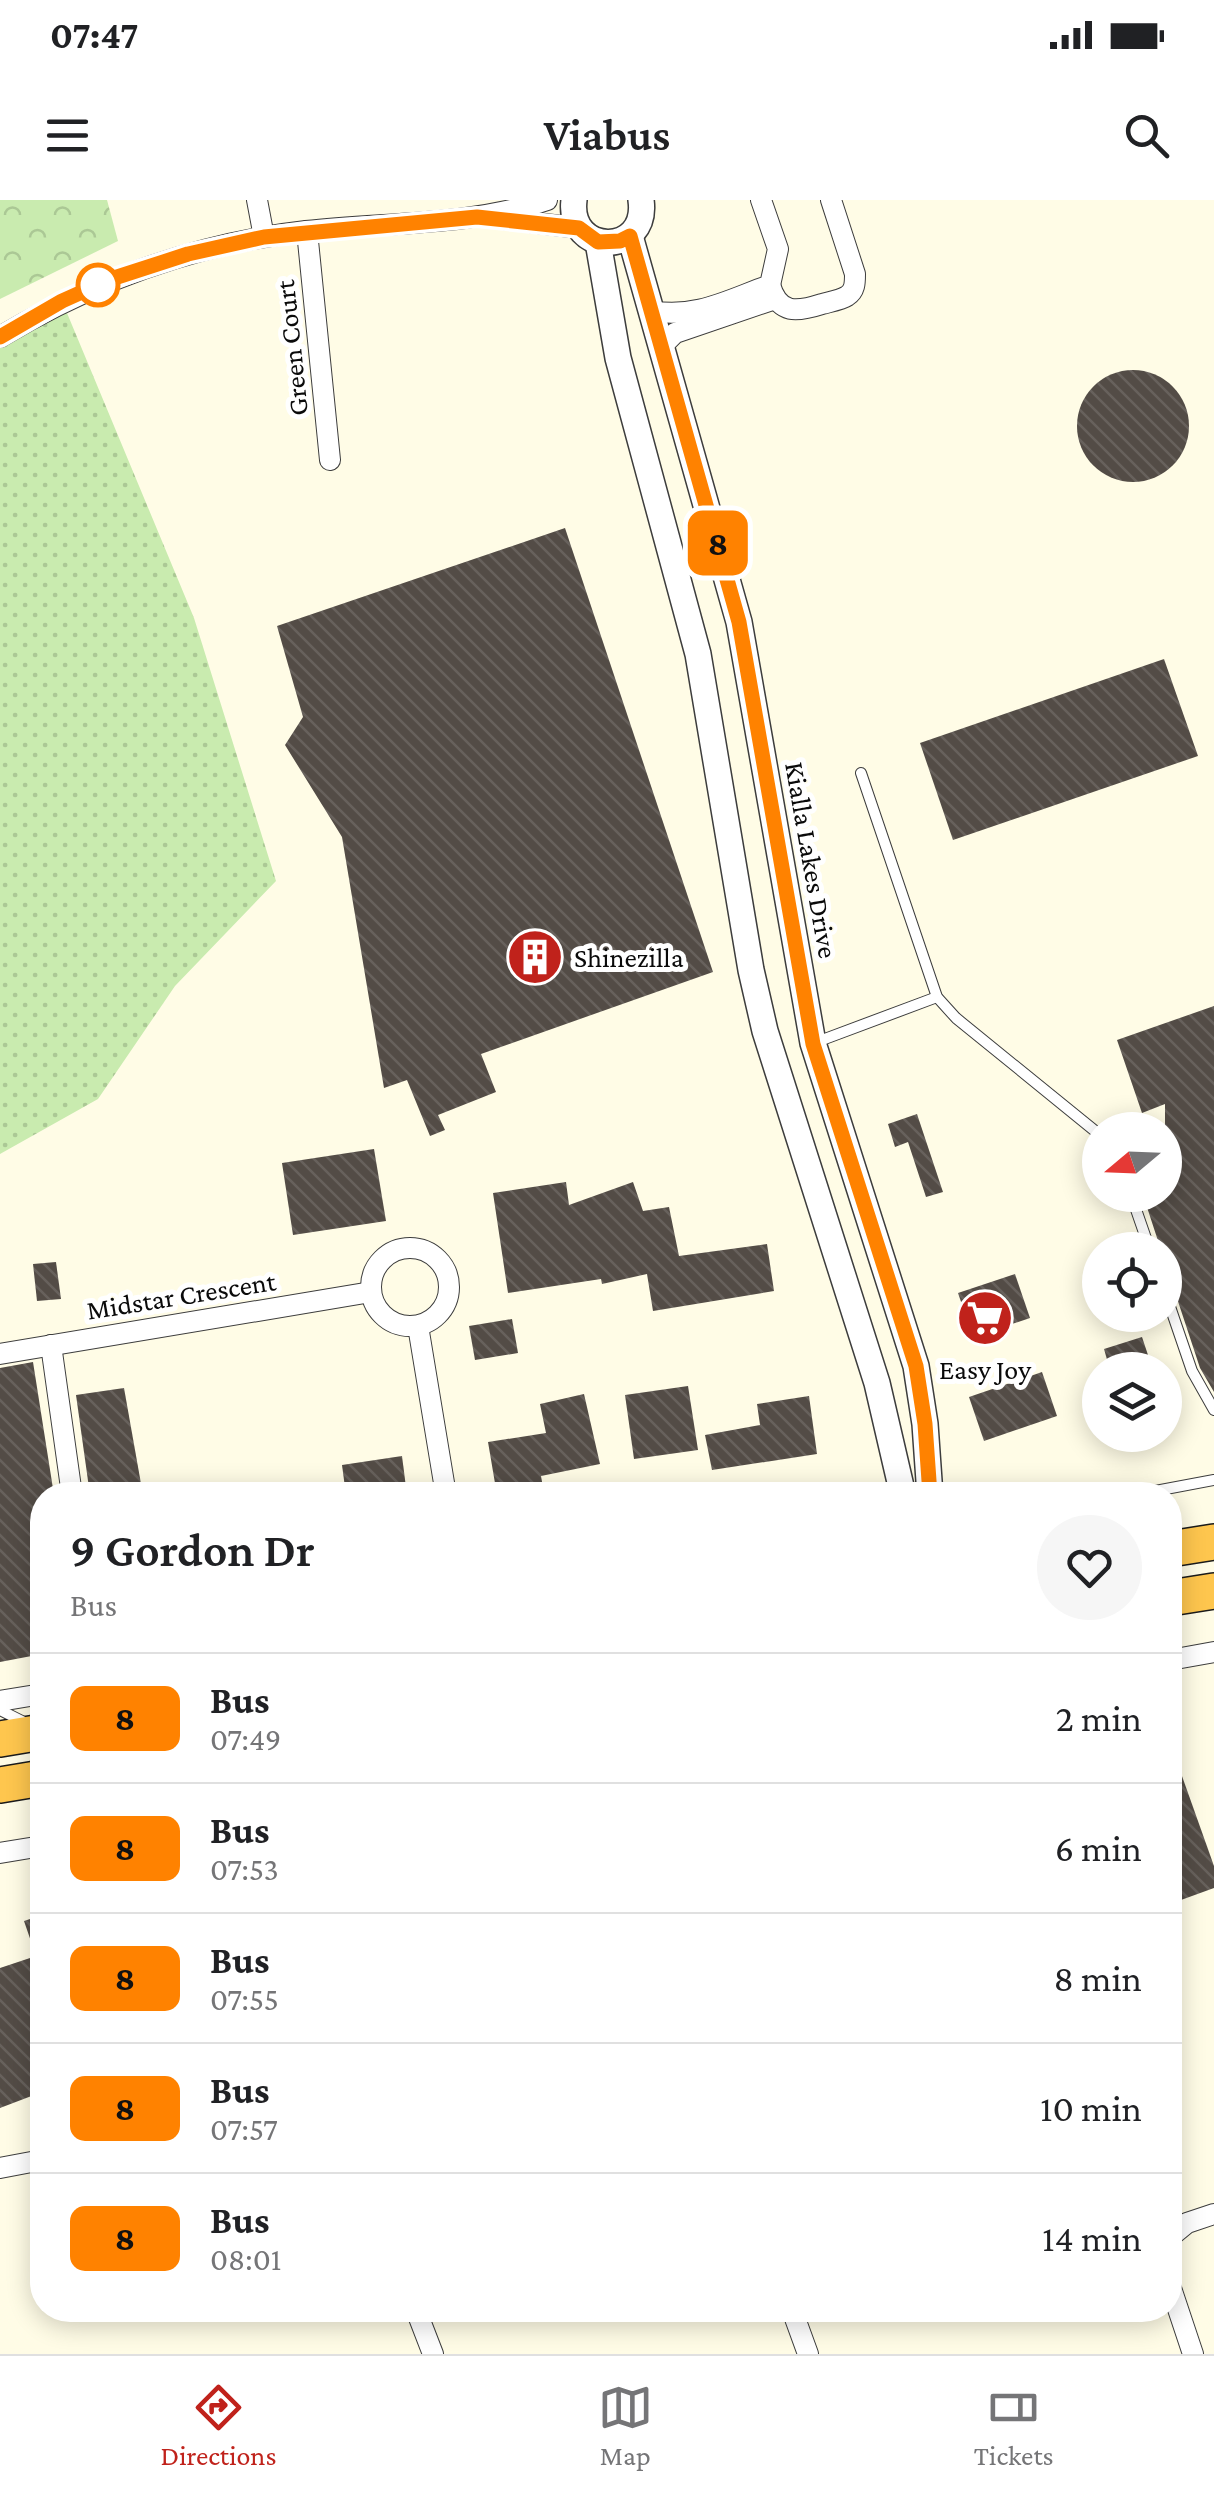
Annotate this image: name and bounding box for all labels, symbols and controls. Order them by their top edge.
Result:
text: 07:47 [50,14,138,56]
icon: menu [40,108,95,163]
icon: search [1119,108,1174,163]
text: Viabus [544,110,670,160]
unlabelled marker [77,264,119,306]
street label: Green Court [269,278,314,417]
line badge: 8 [686,510,750,576]
text: 8 [708,524,728,563]
street label: Kialla Lakes Drive [779,759,844,961]
building icon: Shinezilla [505,927,565,987]
place label: Shinezilla [574,942,684,973]
north arrow [1082,1112,1182,1212]
map controls [1082,1112,1182,1452]
button: locate [1082,1232,1182,1332]
street label: Midstar Crescent [84,1265,278,1326]
supermarket icon: Easy Joy [955,1288,1015,1348]
button: layers [1082,1352,1182,1452]
place label: Easy Joy [939,1354,1032,1385]
button: heart [1037,1515,1142,1620]
text: 9 Gordon Dr [70,1523,315,1576]
text: Bus [70,1587,117,1623]
text: Bus [210,1679,269,1721]
text: 2 min [1056,1697,1142,1739]
text: 8 [115,1699,135,1738]
text: 07:49 [210,1721,281,1757]
text: Bus [210,1809,269,1851]
text: 6 min [1055,1827,1142,1869]
text: 8 [115,1829,135,1868]
text: 07:53 [210,1851,279,1887]
text: Bus [210,1939,269,1981]
text: 8 min [1054,1957,1142,1999]
text: 8 [115,1959,135,1998]
text: 07:55 [210,1981,279,2017]
text: Bus [210,2069,269,2111]
text: 10 min [1040,2087,1142,2129]
text: 8 [115,2089,135,2128]
text: 07:57 [210,2111,278,2147]
text: Bus [210,2199,269,2241]
text: 14 min [1042,2217,1142,2259]
text: 8 [115,2219,135,2258]
text: 08:01 [210,2241,281,2277]
tab: Directions [161,2380,276,2471]
tab: Map [598,2380,653,2471]
tab: Tickets [974,2380,1053,2471]

